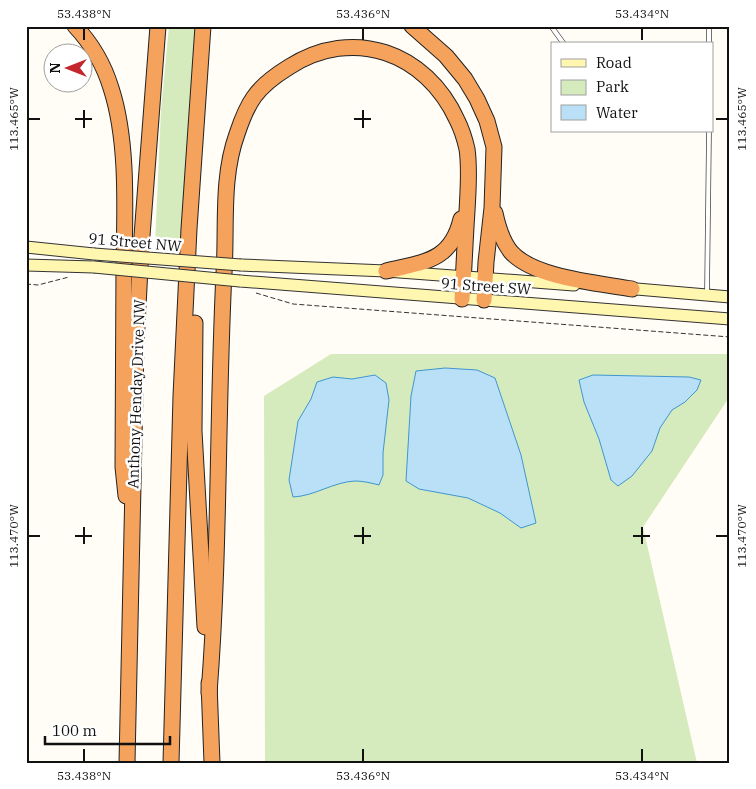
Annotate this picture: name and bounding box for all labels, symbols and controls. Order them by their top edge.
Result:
text: 53.438°N [57,6,111,21]
text: 53.436°N [336,6,390,21]
text: 53.434°N [615,6,669,21]
north arrow [42,42,92,92]
legend [551,42,714,132]
text: Road [596,53,632,72]
text: N [46,62,64,74]
text: Park [596,77,629,96]
text: 113.465°W [6,87,21,151]
text: 113.465°W [734,87,749,151]
text: Water [596,103,638,122]
street label: 91 Street NW [88,228,183,256]
street label: 91 Street SW [440,273,532,299]
street label: Anthony Henday Drive NW [123,299,149,489]
text: 113.470°W [6,504,21,568]
text: 113.470°W [734,504,749,568]
scale bar [45,714,170,746]
text: 100 m [52,721,97,740]
text: 53.438°N [57,768,111,783]
text: 53.436°N [336,768,390,783]
text: 53.434°N [615,768,669,783]

